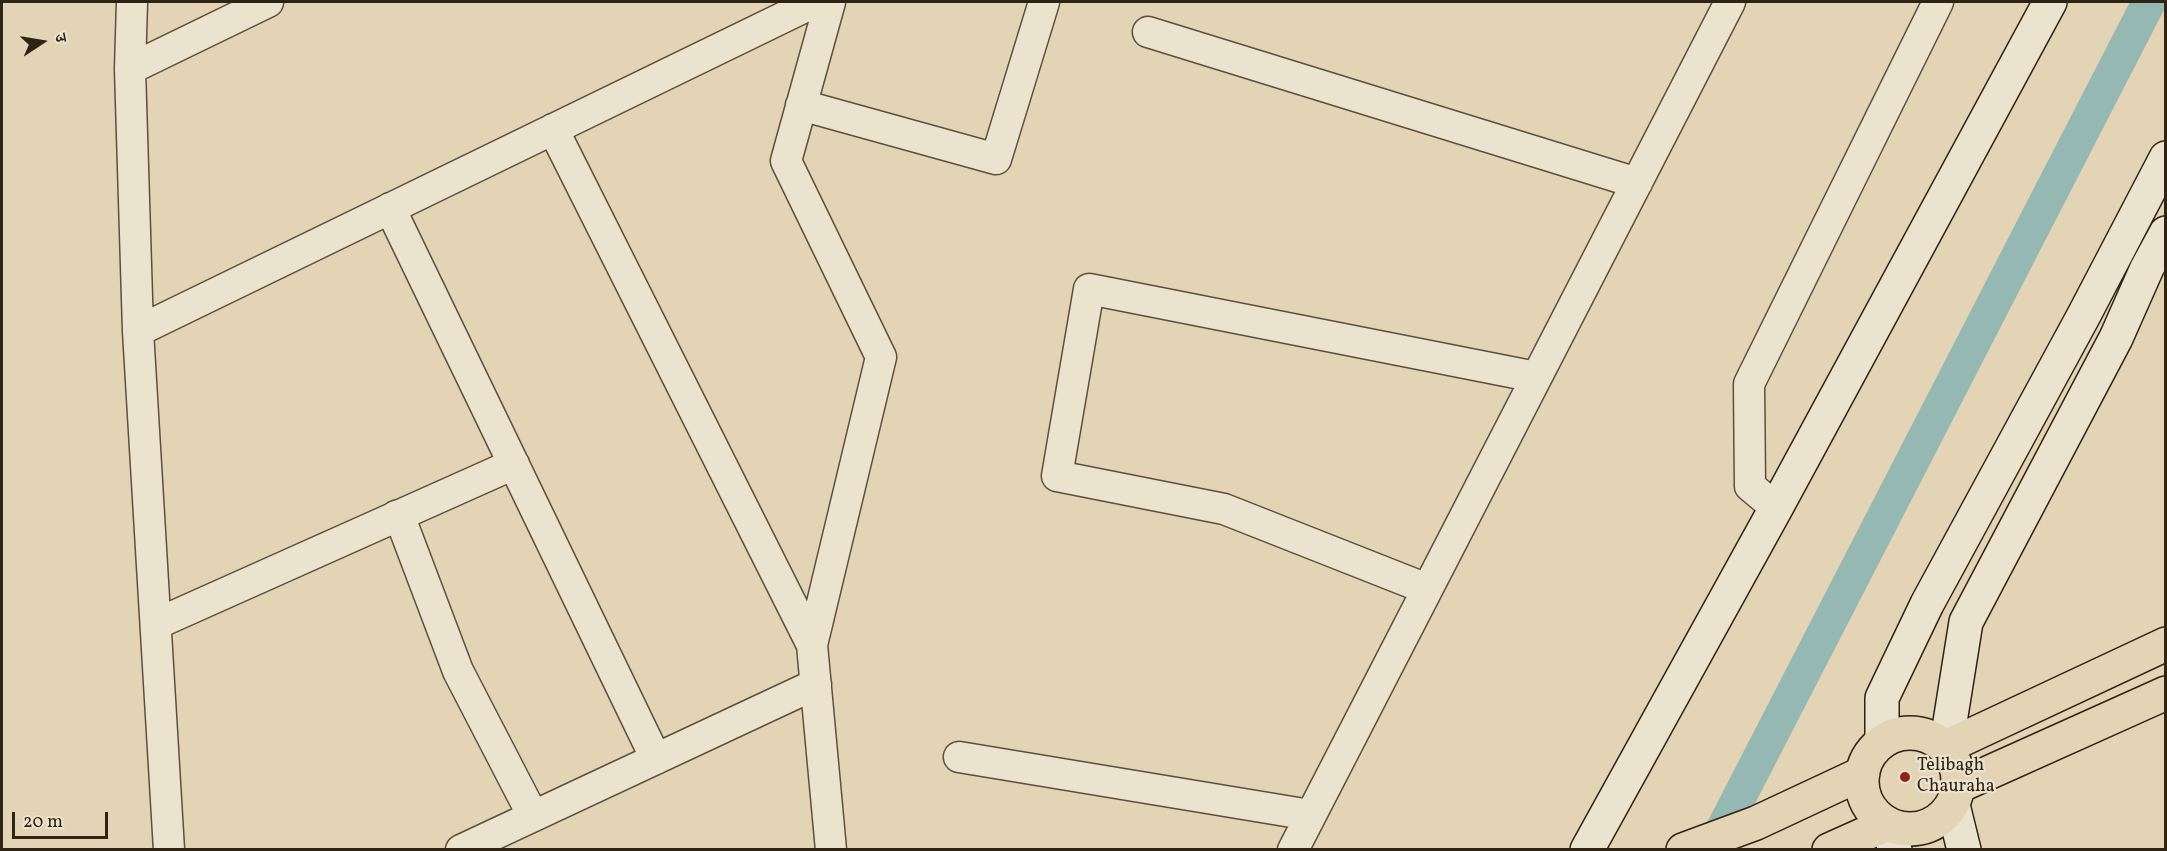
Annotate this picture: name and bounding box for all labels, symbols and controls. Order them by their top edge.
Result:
north arrow [12,12,72,72]
text: उ [48,32,71,45]
place label: Telibagh Chauraha [1917,756,1995,798]
marker: Telibagh Chauraha [1898,770,1912,784]
scale bar [15,800,111,838]
text: 20 m [23,810,63,835]

